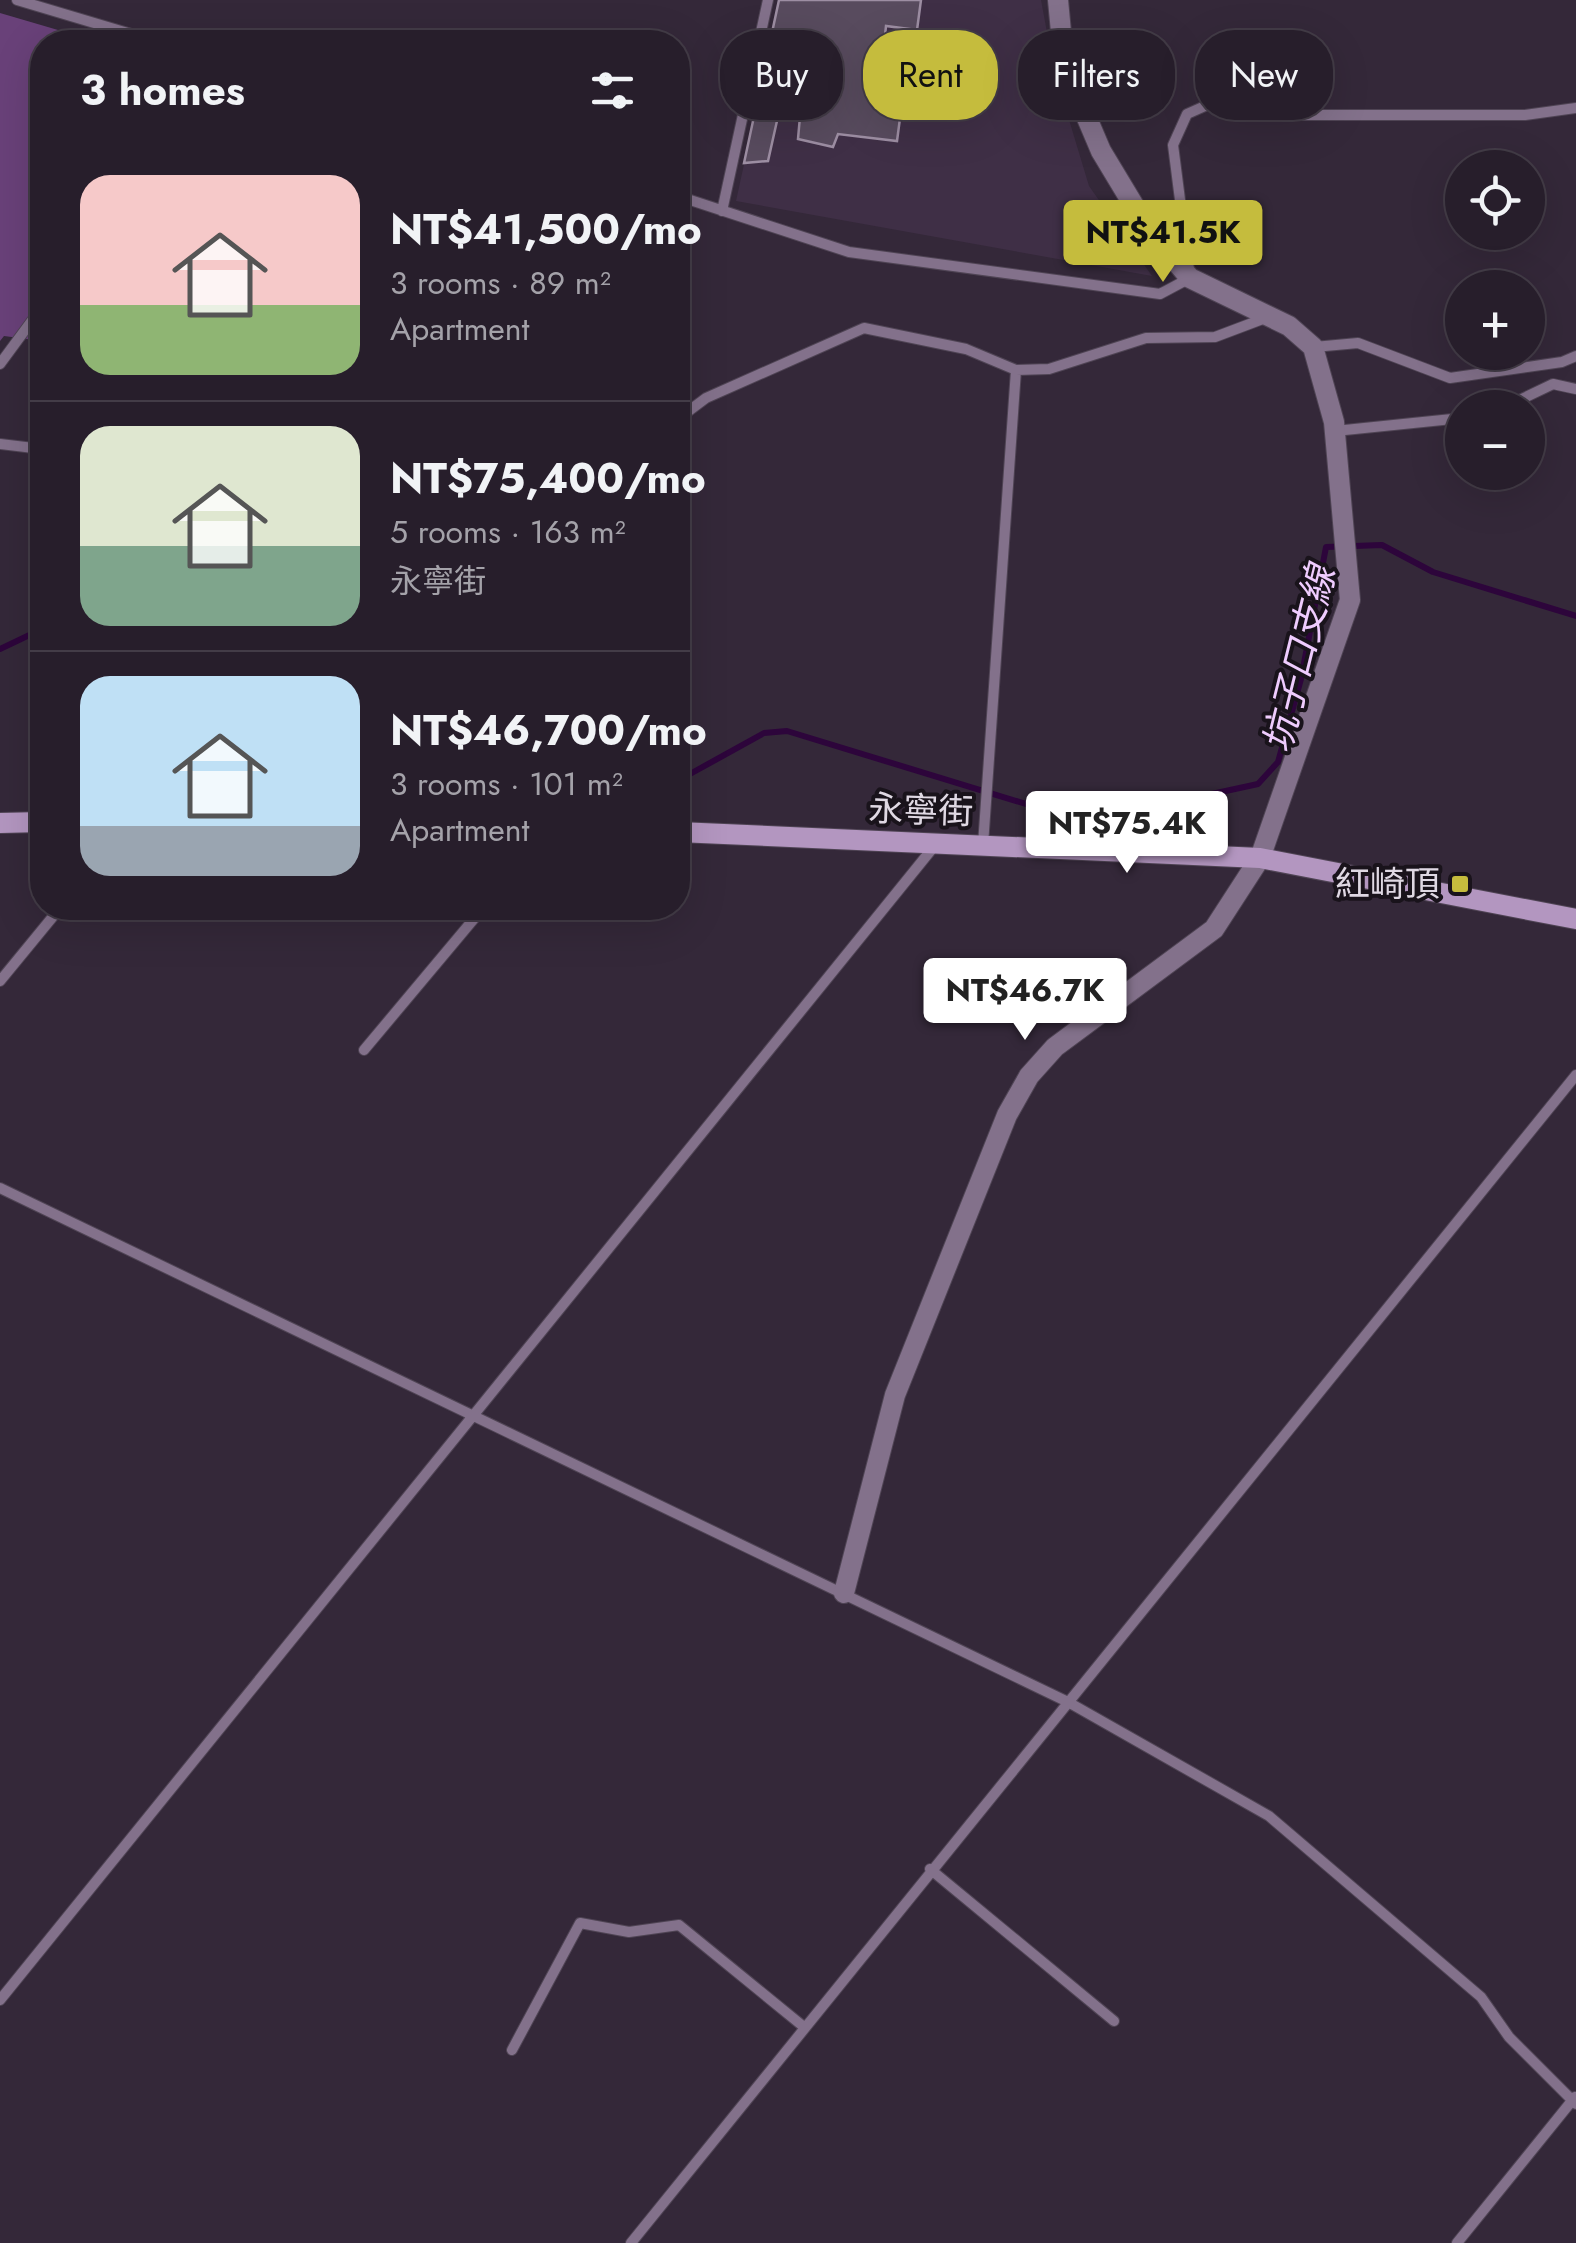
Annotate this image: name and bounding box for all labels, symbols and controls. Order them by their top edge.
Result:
chip: Buy [720,30,843,120]
chip: Rent [863,30,998,120]
chip: Filters [1018,30,1175,120]
chip: New [1195,30,1333,120]
text: 3 homes [80,60,245,121]
icon: filters [585,63,640,118]
map controls [1445,150,1545,490]
button: locate [1445,150,1545,250]
text: NT$41,500/mo [390,199,702,260]
pin: NT$41.5K [1060,200,1266,285]
text: NT$41.5K [1085,209,1241,255]
icon: home [160,215,280,335]
text: 3 rooms · 89 m² [390,260,611,306]
button: + [1445,270,1545,370]
text: Apartment [390,306,529,352]
button: − [1445,390,1545,490]
text: NT$75,400/mo [390,448,706,509]
icon: home [160,466,280,586]
text: 5 rooms · 163 m² [390,509,626,555]
water label: 坑子口支線 [1249,556,1350,758]
text: 永寧街 [390,558,486,604]
text: NT$46,700/mo [390,700,707,761]
icon: home [160,716,280,836]
text: 3 rooms · 101 m² [390,761,623,807]
street label: 永寧街 [868,783,974,837]
pin: NT$75.4K [1024,791,1230,876]
text: NT$75.4K [1048,800,1206,846]
text: Apartment [390,807,529,853]
place label: 紅崎頂 [1335,859,1440,909]
marker: 紅崎頂 [1449,873,1471,895]
pin: NT$46.7K [922,958,1128,1043]
text: NT$46.7K [946,967,1104,1013]

